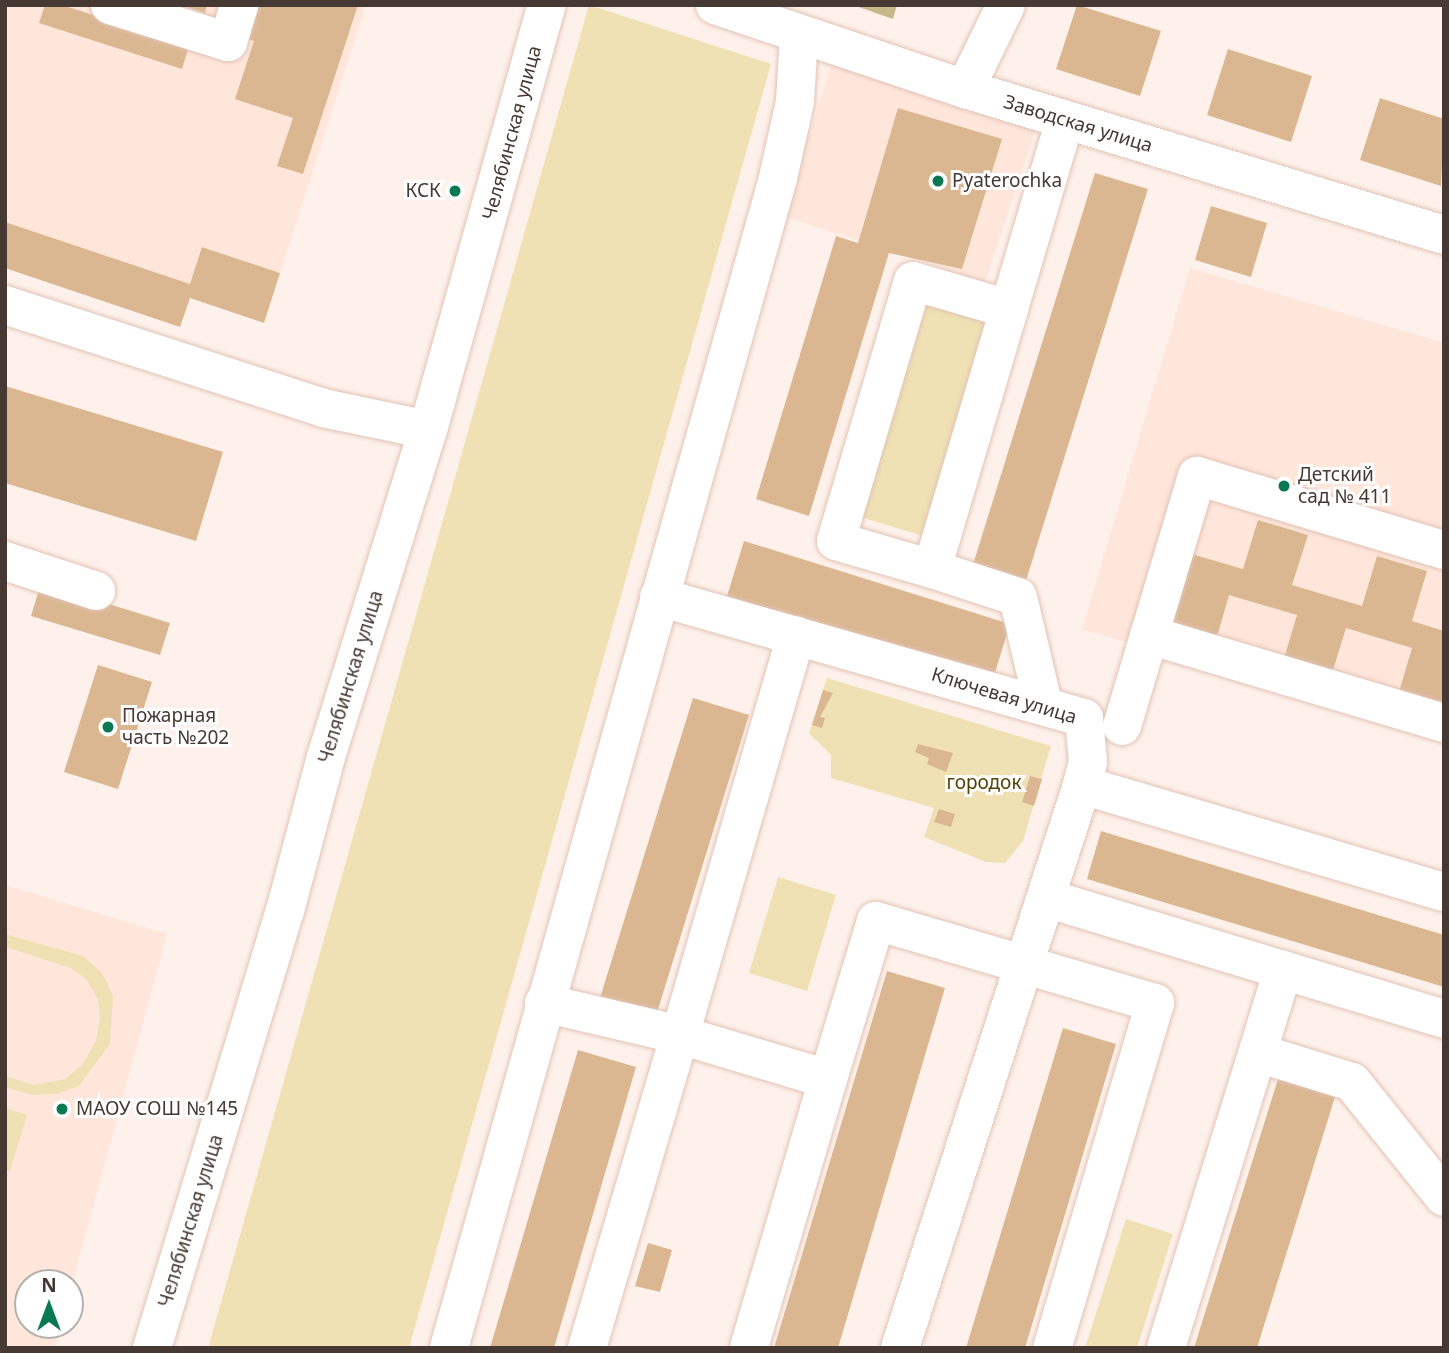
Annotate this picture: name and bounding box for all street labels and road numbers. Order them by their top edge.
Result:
street label: Челябинская улица [478,43,546,223]
street label: Заводская улица [1001,91,1155,157]
street label: Челябинская улица [314,588,388,766]
street label: Ключевая улица [929,663,1079,729]
street label: Челябинская улица [154,1132,228,1310]

